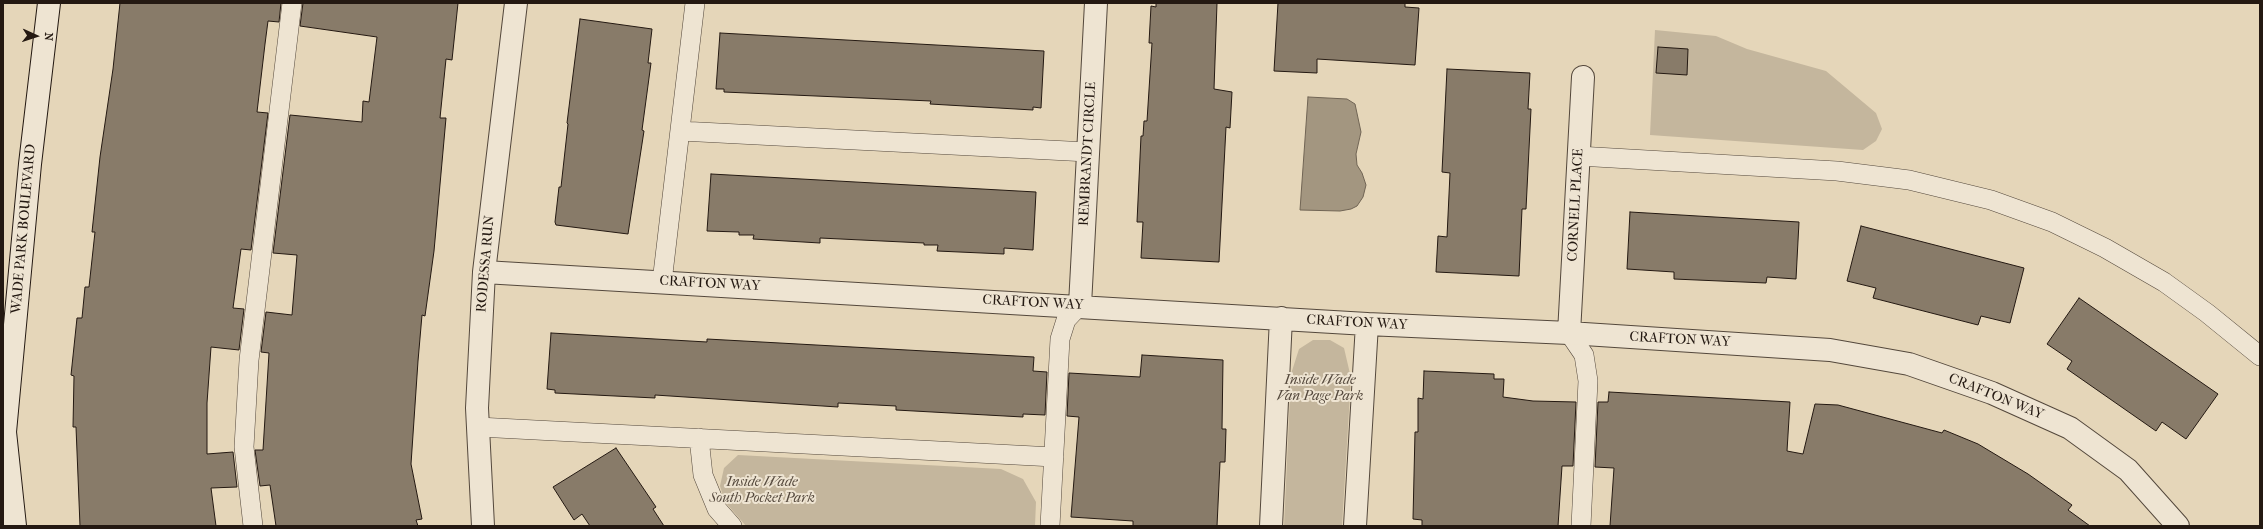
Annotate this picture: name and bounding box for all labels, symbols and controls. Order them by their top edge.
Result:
north arrow [16,16,56,56]
text: N [42,32,55,41]
street label: REMBRANDT CIRCLE [1076,81,1100,227]
street label: WADE PARK BOULEVARD [8,143,40,315]
street label: CORNELL PLACE [1565,148,1587,262]
street label: RODESSA RUN [473,215,499,313]
street label: CRAFTON WAY [659,273,761,295]
street label: CRAFTON WAY [982,292,1084,314]
street label: CRAFTON WAY [1306,312,1408,334]
street label: CRAFTON WAY [1629,329,1731,351]
street label: CRAFTON WAY [1946,370,2046,424]
park label: Inside Wade Van Page Park [1277,373,1363,406]
park label: Inside Wade South Pocket Park [709,475,815,508]

